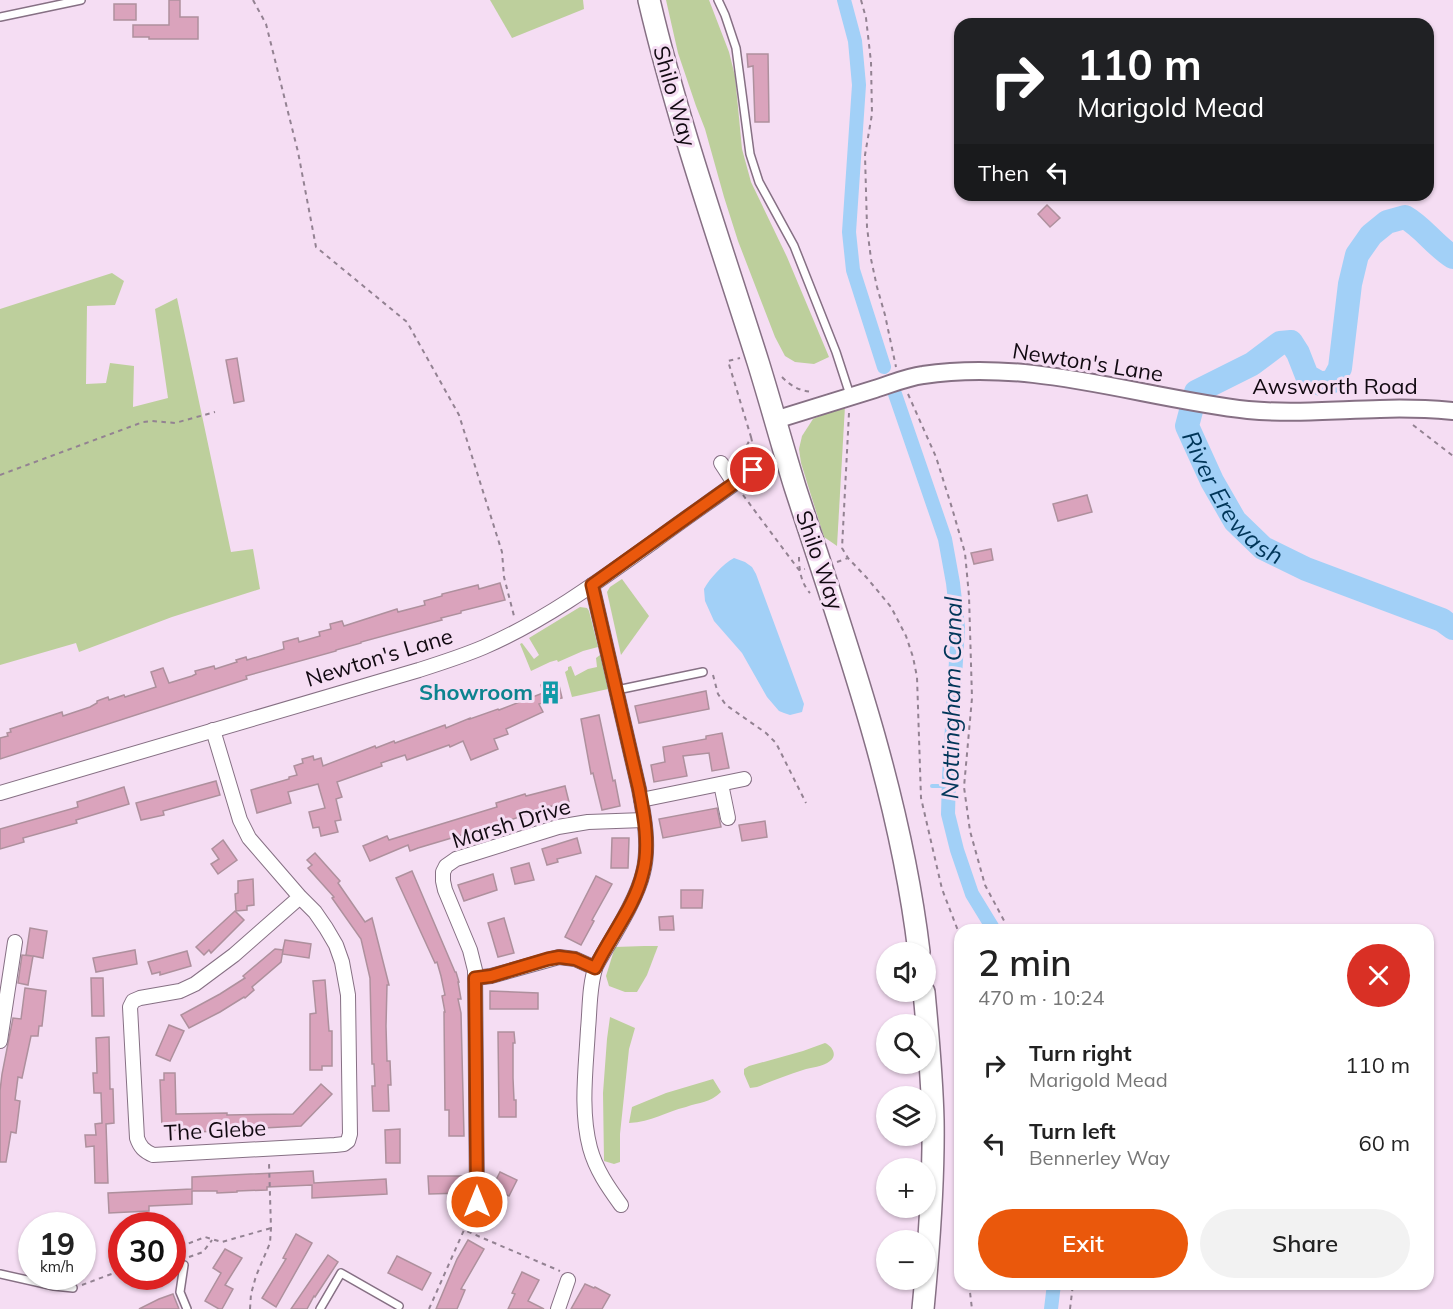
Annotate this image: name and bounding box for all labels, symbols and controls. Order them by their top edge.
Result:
text: 110 m [1077,38,1202,91]
street label: Shilo Way [647,42,703,150]
icon: right [978,42,1056,120]
text: Marigold Mead [1077,90,1264,124]
icon: left [1041,156,1074,189]
text: Then [978,159,1029,187]
street label: Newton's Lane [1011,336,1165,388]
street label: Awsworth Road [1252,372,1418,400]
water label: River Erewash [1176,426,1288,571]
pin [727,444,778,495]
icon: arrive [736,453,769,486]
street label: Shilo Way [790,507,850,614]
water label: Nottingham Canal [934,596,968,800]
street label: Newton's Lane [302,621,456,693]
place label: Showroom [419,678,533,706]
building icon: Showroom [538,679,564,705]
street label: Marsh Drive [448,792,574,854]
text: 2 min [978,940,1072,985]
map controls [876,942,936,1290]
button: sound [876,942,936,1002]
button: close [1347,944,1410,1007]
text: 470 m · 10:24 [978,985,1104,1010]
button: search [876,1014,936,1074]
text: Turn right [1029,1039,1132,1067]
icon: right [978,1049,1011,1082]
text: 110 m [1345,1051,1410,1079]
text: Marigold Mead [1029,1067,1168,1092]
button: layers [876,1086,936,1146]
street label: The Glebe [163,1113,267,1147]
text: Turn left [1029,1117,1116,1145]
icon: left [978,1127,1011,1160]
text: 60 m [1359,1129,1410,1157]
text: Bennerley Way [1029,1145,1170,1170]
button: + [876,1158,936,1218]
position arrow [445,1170,509,1234]
button: Exit [978,1209,1188,1278]
button: Share [1200,1209,1410,1278]
speed limit sign: 30 [108,1212,186,1290]
text: 19 [39,1225,75,1263]
button: − [876,1230,936,1290]
text: km/h [40,1257,74,1276]

